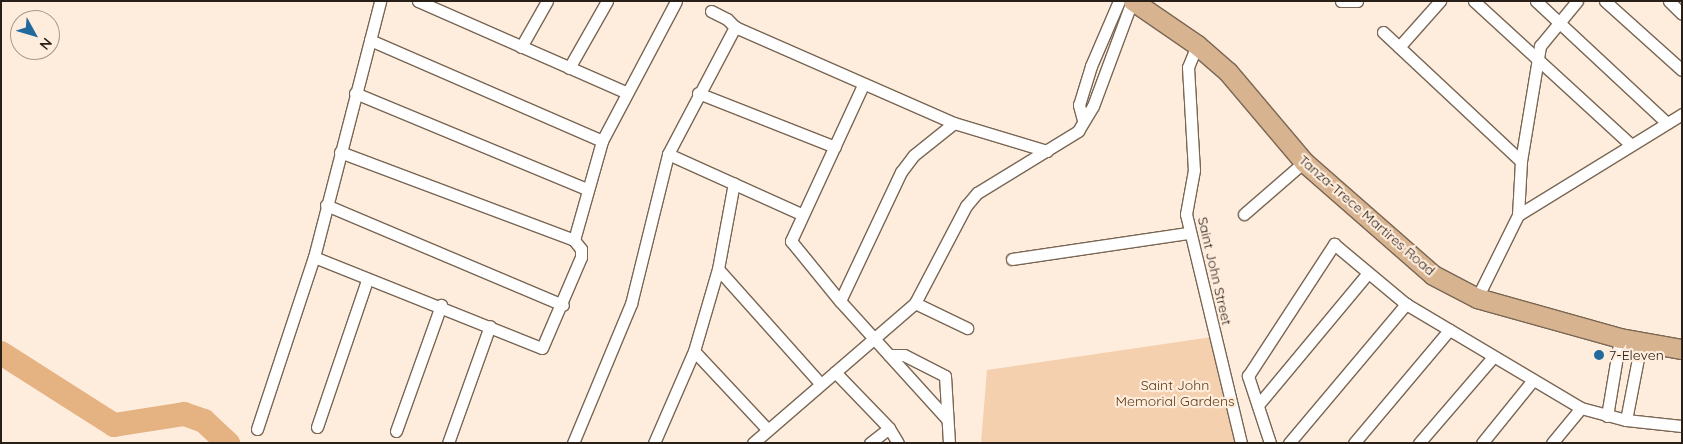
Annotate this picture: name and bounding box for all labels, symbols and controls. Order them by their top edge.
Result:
north arrow [10,10,60,60]
text: N [36,34,56,53]
street label: Tanza-Trece Martires Road [1295,151,1439,279]
street label: Saint John Street [1194,215,1236,327]
place label: 7-Eleven [1609,347,1664,363]
marker: 7-Eleven [1593,349,1605,361]
park label: Saint John Memorial Gardens [1115,377,1235,410]

